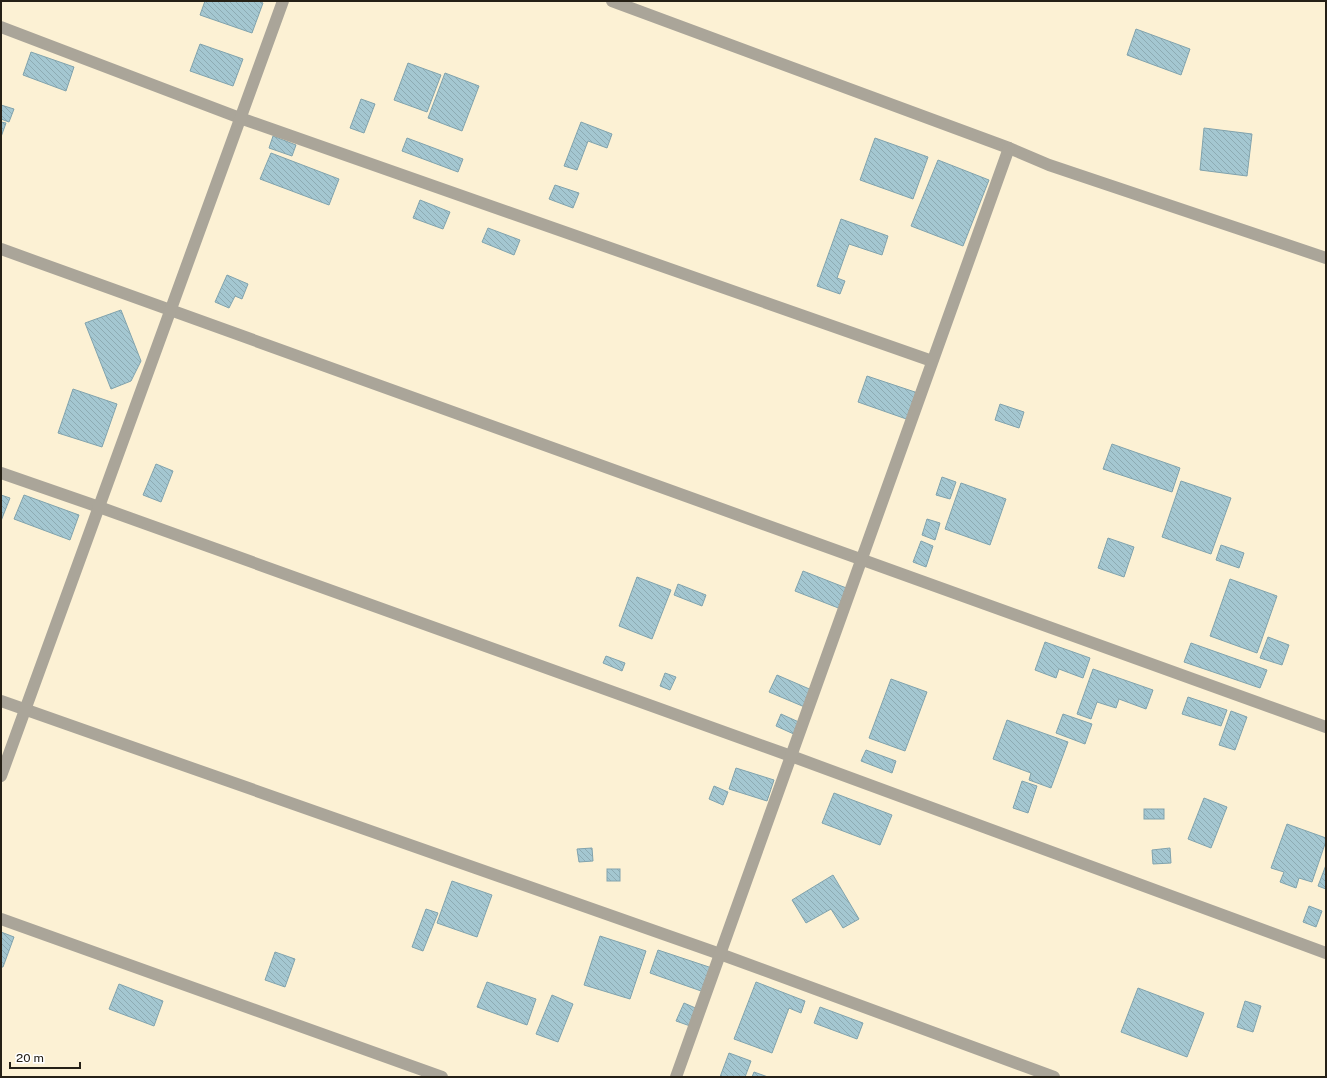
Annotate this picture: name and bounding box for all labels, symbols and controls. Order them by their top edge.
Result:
scale bar [10,1044,80,1070]
text: 20 m [16,1051,44,1065]

